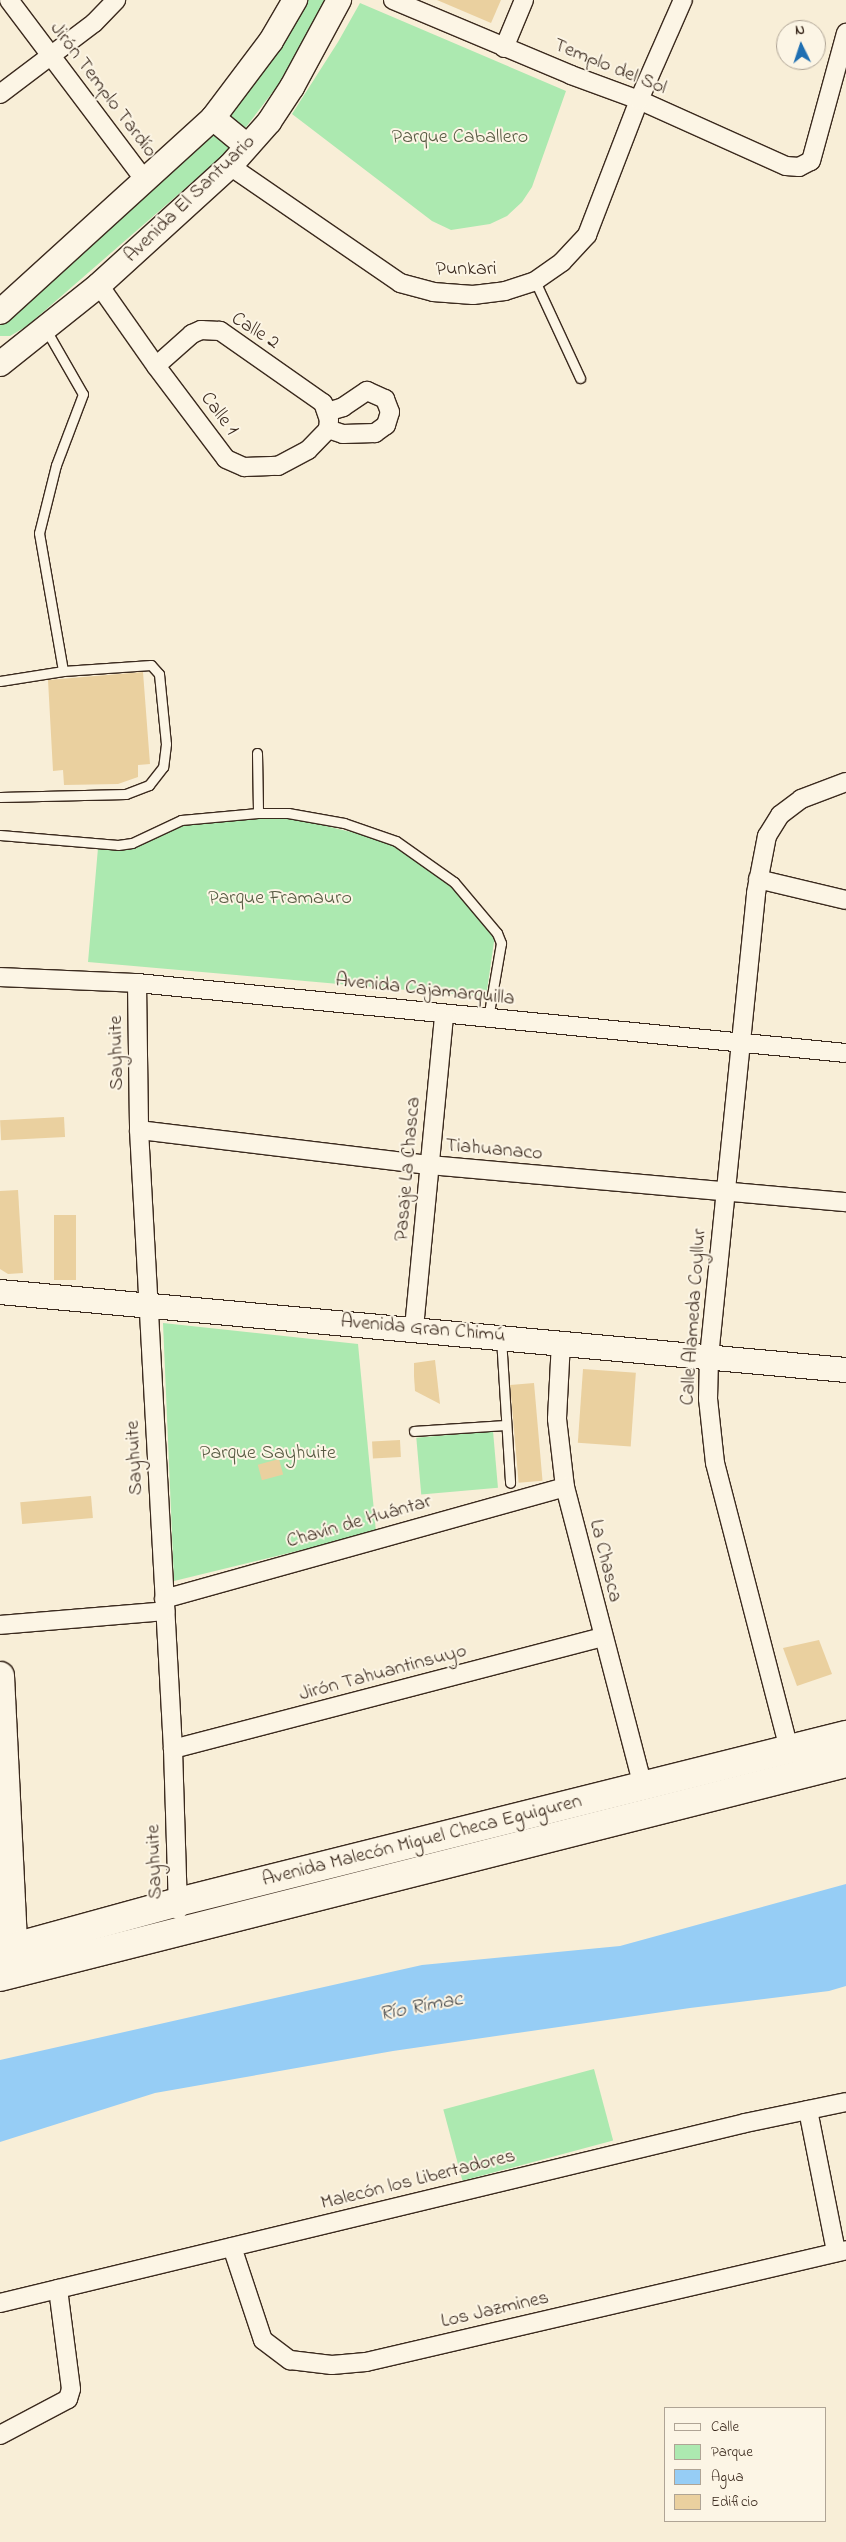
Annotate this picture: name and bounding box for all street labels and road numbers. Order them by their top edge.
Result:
street label: Jirón Templo Tardío [44,17,162,163]
street label: Templo del Sol [550,33,670,101]
street label: Avenida El Santuario [119,130,261,268]
street label: Punkari [436,257,496,281]
street label: Calle 2 [226,307,284,355]
street label: Calle 1 [195,387,243,441]
street label: Avenida Cajamarquilla [334,969,516,1011]
street label: Sayhuite [104,1015,130,1091]
street label: Pasaje La Chasca [390,1096,426,1242]
street label: Tiahuanaco [444,1134,544,1166]
street label: Calle Alameda Coyllur [676,1228,712,1406]
street label: Avenida Gran Chimú [340,1310,506,1348]
street label: Sayhuite [121,1420,149,1496]
street label: Chavín de Huántar [284,1490,434,1554]
street label: La Chasca [583,1517,627,1605]
street label: Jirón Tahuantinsuyo [297,1639,469,1707]
street label: Avenida Malecón Miguel Checa Eguiguren [260,1790,584,1892]
street label: Sayhuite [142,1824,168,1900]
street label: Malecón los Libertadores [318,2144,518,2216]
street label: Los Jazmines [439,2286,551,2334]

